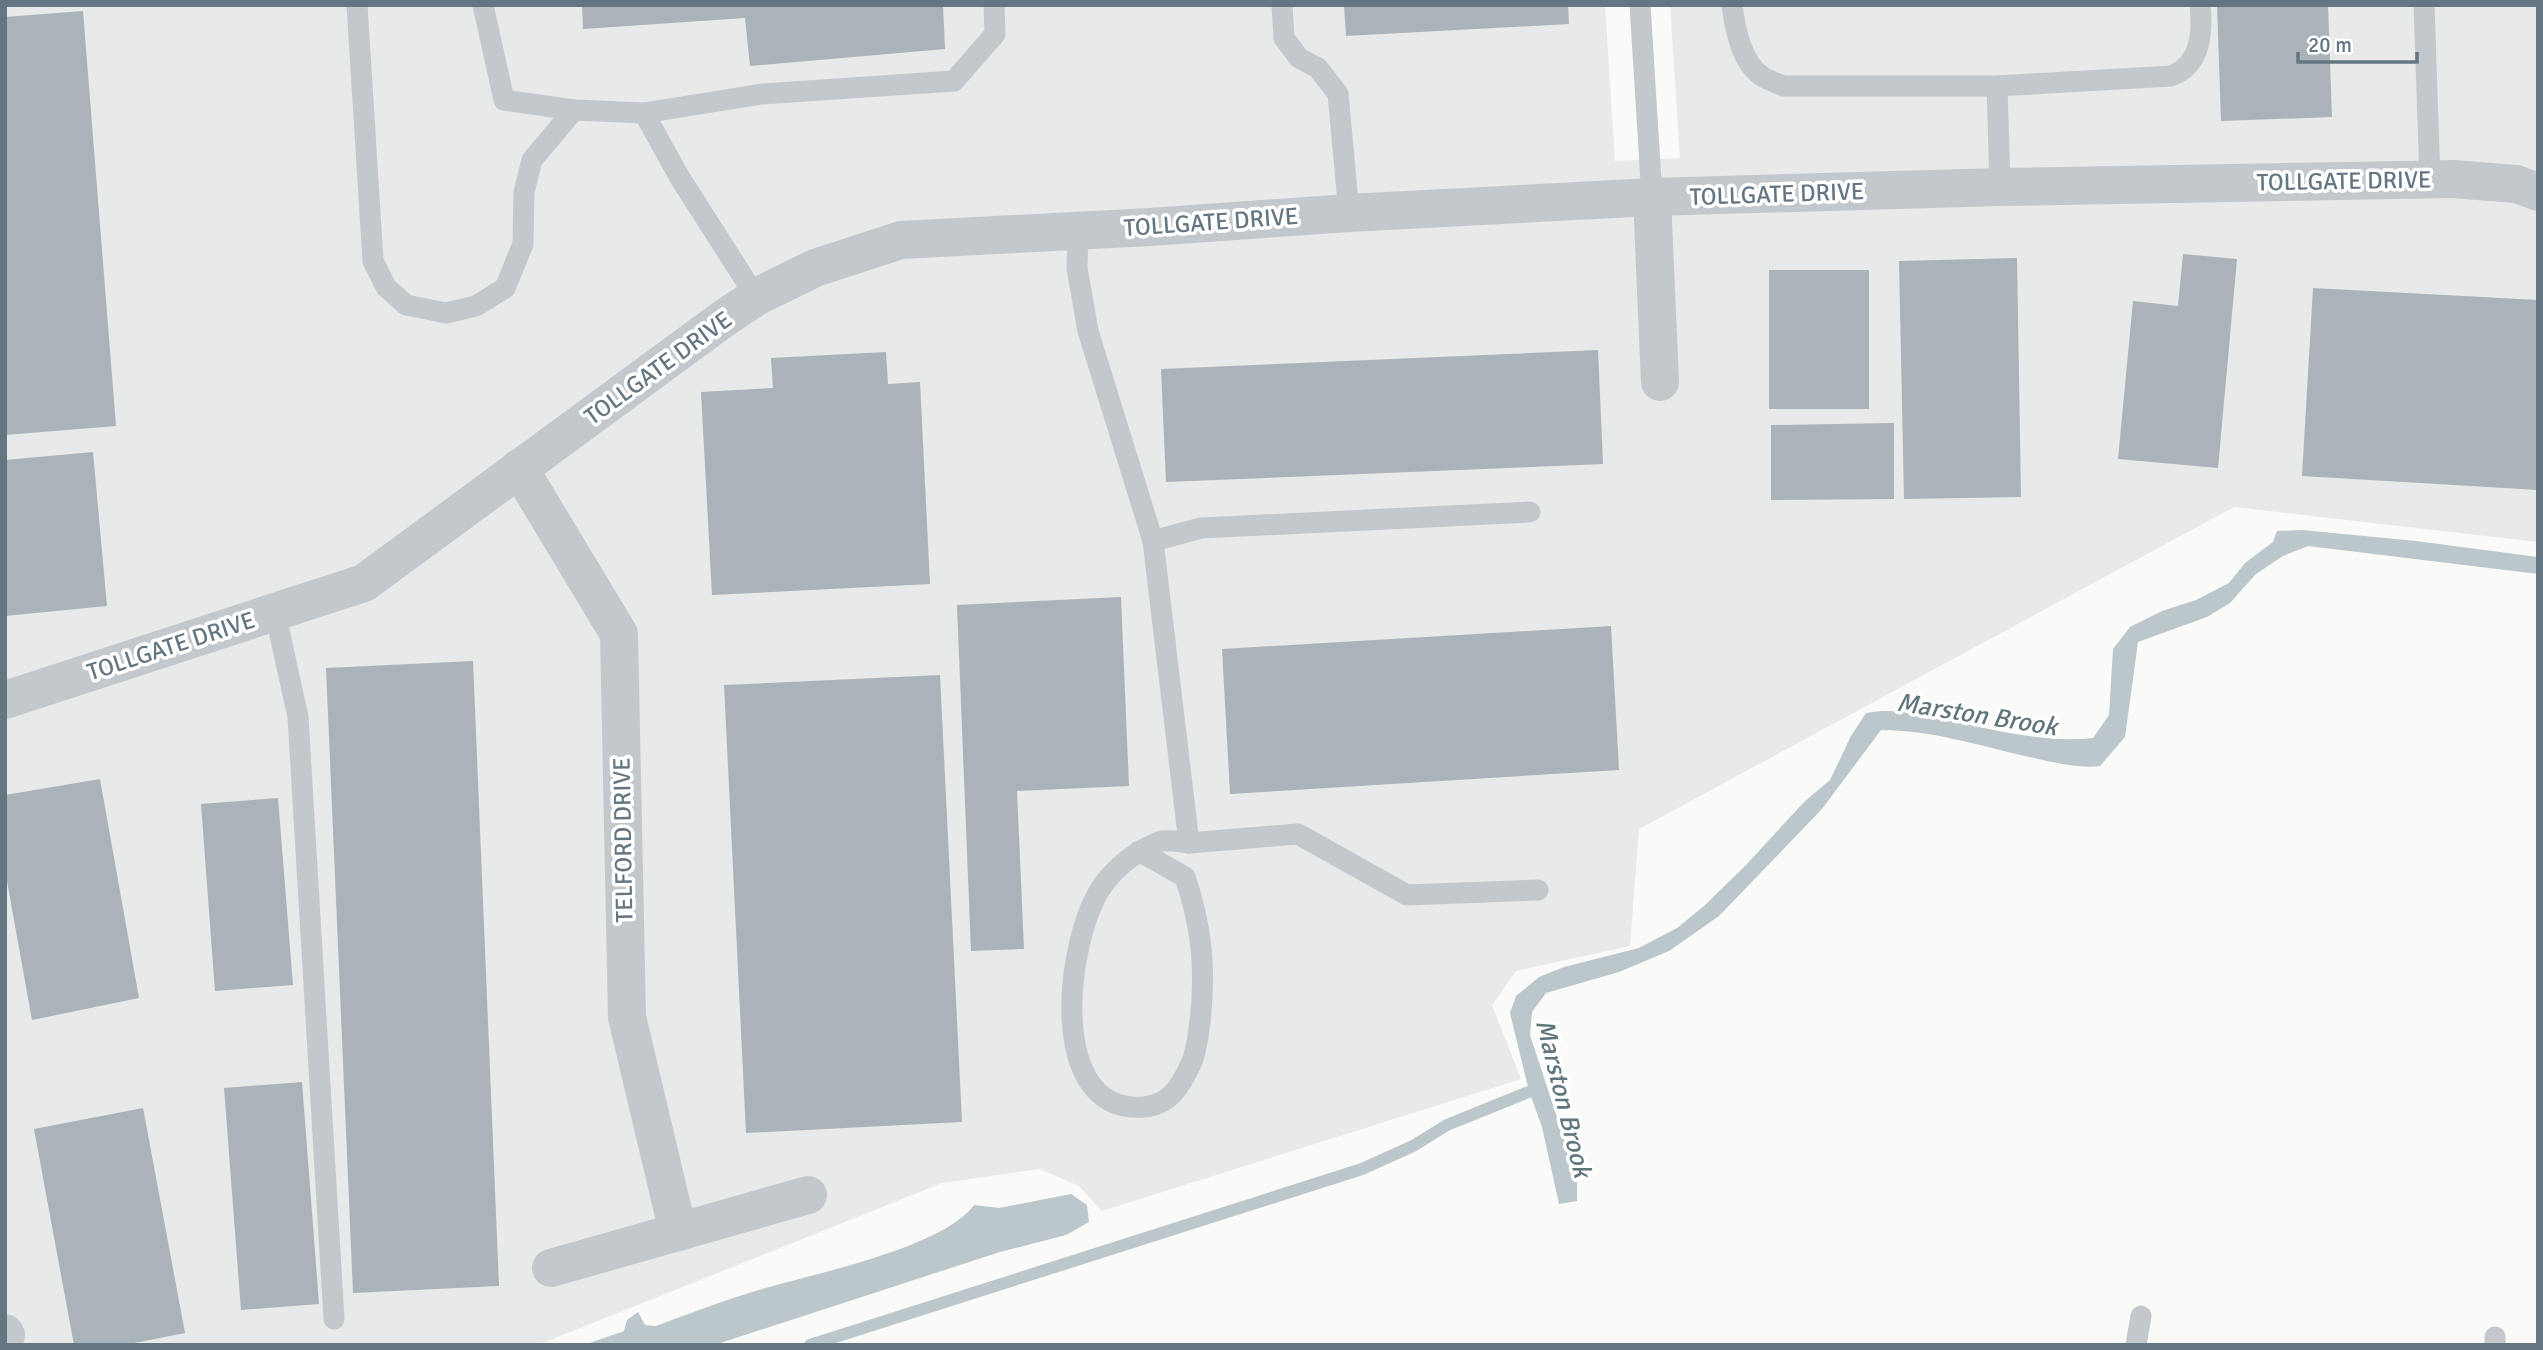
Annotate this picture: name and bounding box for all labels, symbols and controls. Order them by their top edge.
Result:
scale bar [2298,21,2417,65]
text: 20 m [2308,32,2352,58]
street label: TOLLGATE DRIVE [2256,164,2432,198]
street label: TOLLGATE DRIVE [1689,176,1865,212]
street label: TOLLGATE DRIVE [1123,201,1299,243]
street label: TOLLGATE DRIVE [578,304,738,432]
street label: TOLLGATE DRIVE [83,605,259,687]
water label: Marston Brook [1894,687,2061,744]
street label: TELFORD DRIVE [607,757,639,923]
water label: Marston Brook [1528,1016,1599,1183]

